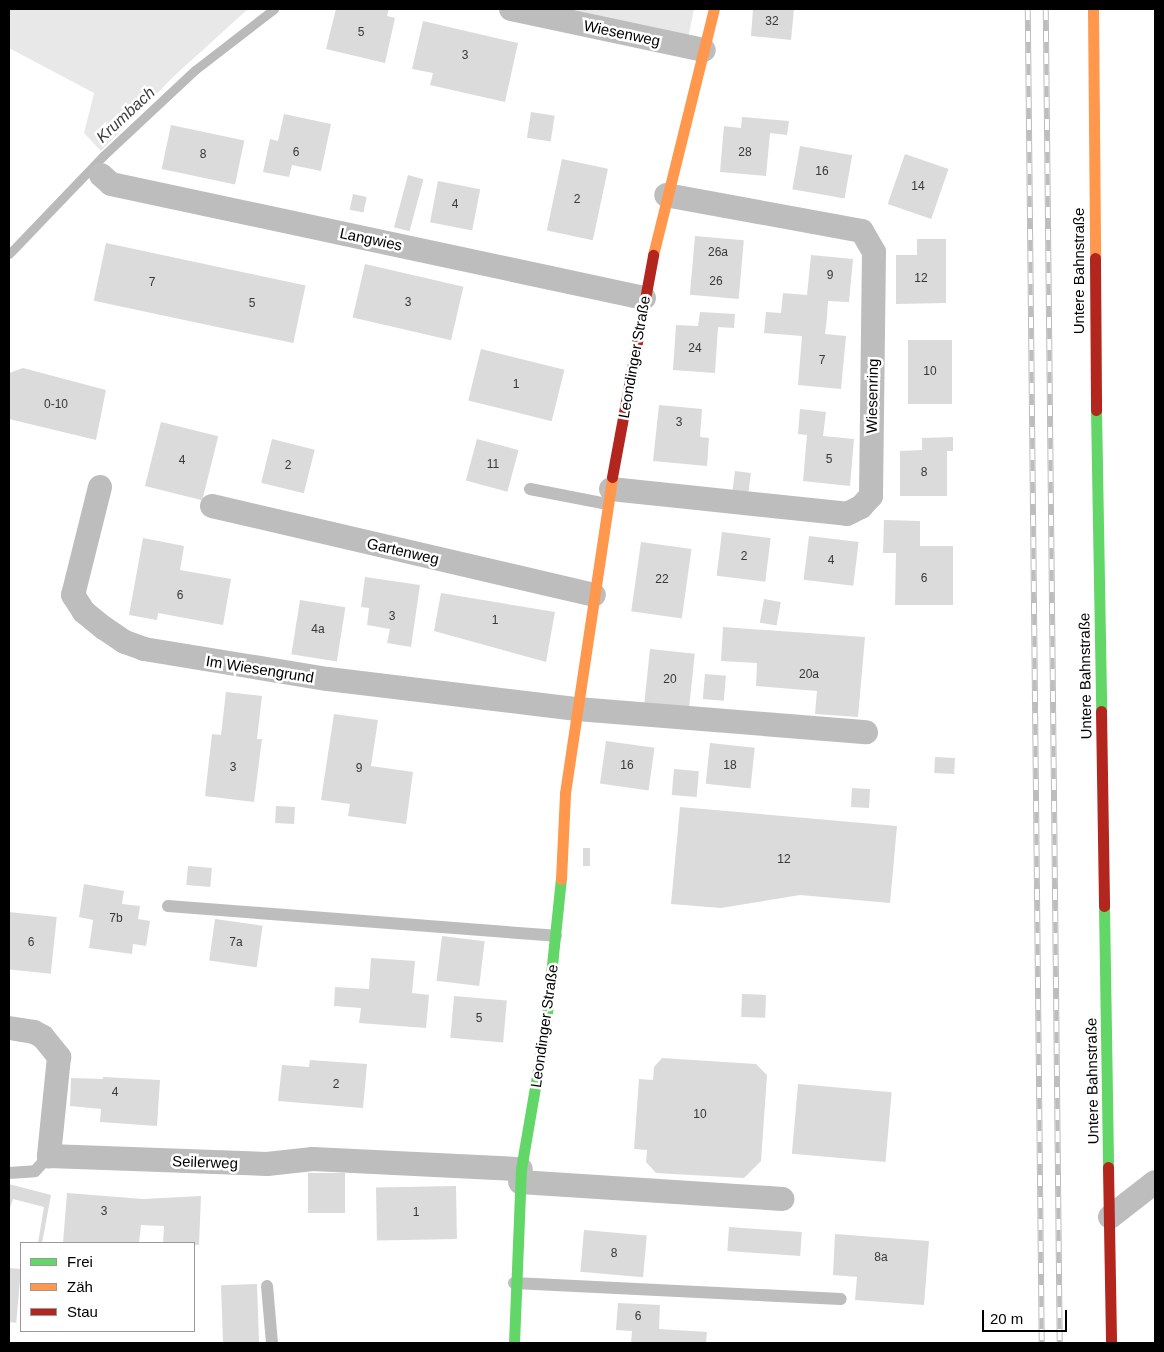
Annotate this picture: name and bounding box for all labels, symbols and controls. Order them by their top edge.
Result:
house number: 32 [765,15,779,29]
street label: Wiesenweg [582,16,662,50]
house number: 5 [358,26,364,40]
house number: 3 [462,49,468,63]
water label: Krumbach [93,83,159,147]
house number: 6 [293,146,299,160]
house number: 28 [738,146,752,160]
house number: 8 [200,148,206,162]
house number: 16 [815,165,829,179]
house number: 14 [911,180,925,194]
house number: 2 [574,193,580,207]
house number: 4 [452,198,458,212]
street label: Untere Bahnstraße [1070,208,1088,334]
street label: Langwies [338,224,404,254]
house number: 26a [708,246,728,260]
house number: 9 [827,269,833,283]
house number: 12 [914,272,928,286]
house number: 26 [709,275,723,289]
house number: 7 [149,276,155,290]
street label: Leondinger Straße [614,294,654,420]
house number: 3 [405,296,411,310]
house number: 5 [249,297,255,311]
house number: 24 [688,342,702,356]
house number: 7 [819,354,825,368]
street label: Wiesenring [862,358,882,434]
house number: 10 [923,365,937,379]
house number: 1 [513,378,519,392]
house number: 0-10 [44,398,68,412]
house number: 3 [676,416,682,430]
house number: 5 [826,453,832,467]
house number: 4 [179,454,185,468]
house number: 11 [487,458,499,472]
house number: 2 [285,459,291,473]
house number: 8 [921,466,927,480]
street label: Gartenweg [365,534,441,568]
house number: 2 [741,550,747,564]
house number: 4 [828,554,834,568]
house number: 6 [921,572,927,586]
house number: 22 [655,573,669,587]
house number: 6 [177,589,183,603]
house number: 3 [389,610,395,624]
street label: Untere Bahnstraße [1075,612,1095,740]
house number: 1 [492,614,498,628]
house number: 4a [311,623,325,637]
street label: Im Wiesengrund [205,652,315,686]
house number: 20a [799,668,819,682]
house number: 20 [663,673,677,687]
house number: 16 [620,759,634,773]
house number: 18 [723,759,737,773]
house number: 3 [230,761,236,775]
house number: 9 [356,762,362,776]
house number: 12 [777,853,791,867]
house number: 7b [109,912,123,926]
house number: 6 [28,936,34,950]
house number: 7a [229,936,243,950]
street label: Leondinger Straße [526,963,562,1089]
house number: 5 [476,1012,482,1026]
street label: Untere Bahnstraße [1082,1017,1102,1145]
house number: 2 [333,1078,339,1092]
house number: 4 [112,1086,118,1100]
house number: 10 [693,1108,707,1122]
street label: Seilerweg [172,1152,238,1172]
house number: 3 [101,1205,107,1219]
house number: 1 [413,1206,419,1220]
legend [20,1242,195,1332]
house number: 8 [611,1247,617,1261]
house number: 8a [874,1251,888,1265]
text: Frei [67,1253,93,1270]
text: Zäh [67,1278,93,1295]
scale bar [984,1300,1069,1332]
text: Stau [67,1303,98,1320]
house number: 6 [635,1310,641,1324]
text: 20 m [990,1310,1023,1327]

